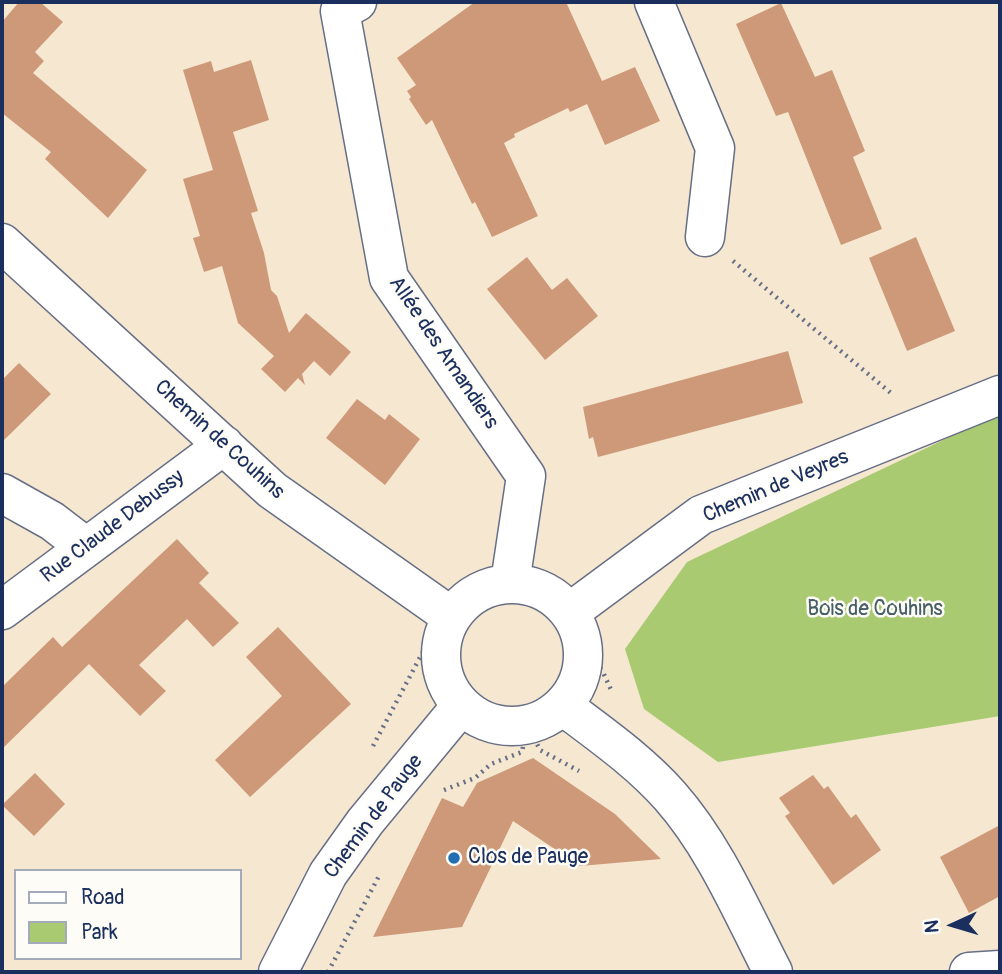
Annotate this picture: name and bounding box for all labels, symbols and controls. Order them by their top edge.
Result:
street label: Allée des Amandiers [383,272,503,434]
street label: Chemin de Couhins [149,375,289,505]
street label: Chemin de Veyres [699,445,853,529]
street label: Rue Claude Debussy [36,465,190,589]
park label: Bois de Couhins [807,597,943,623]
street label: Chemin de Pauge [319,750,429,884]
place label: Clos de Pauge [468,845,588,871]
marker: Clos de Pauge [446,850,462,866]
legend [14,869,242,960]
text: Road [81,884,125,911]
north arrow [918,890,988,960]
text: Park [81,919,118,946]
text: N [920,919,944,934]

